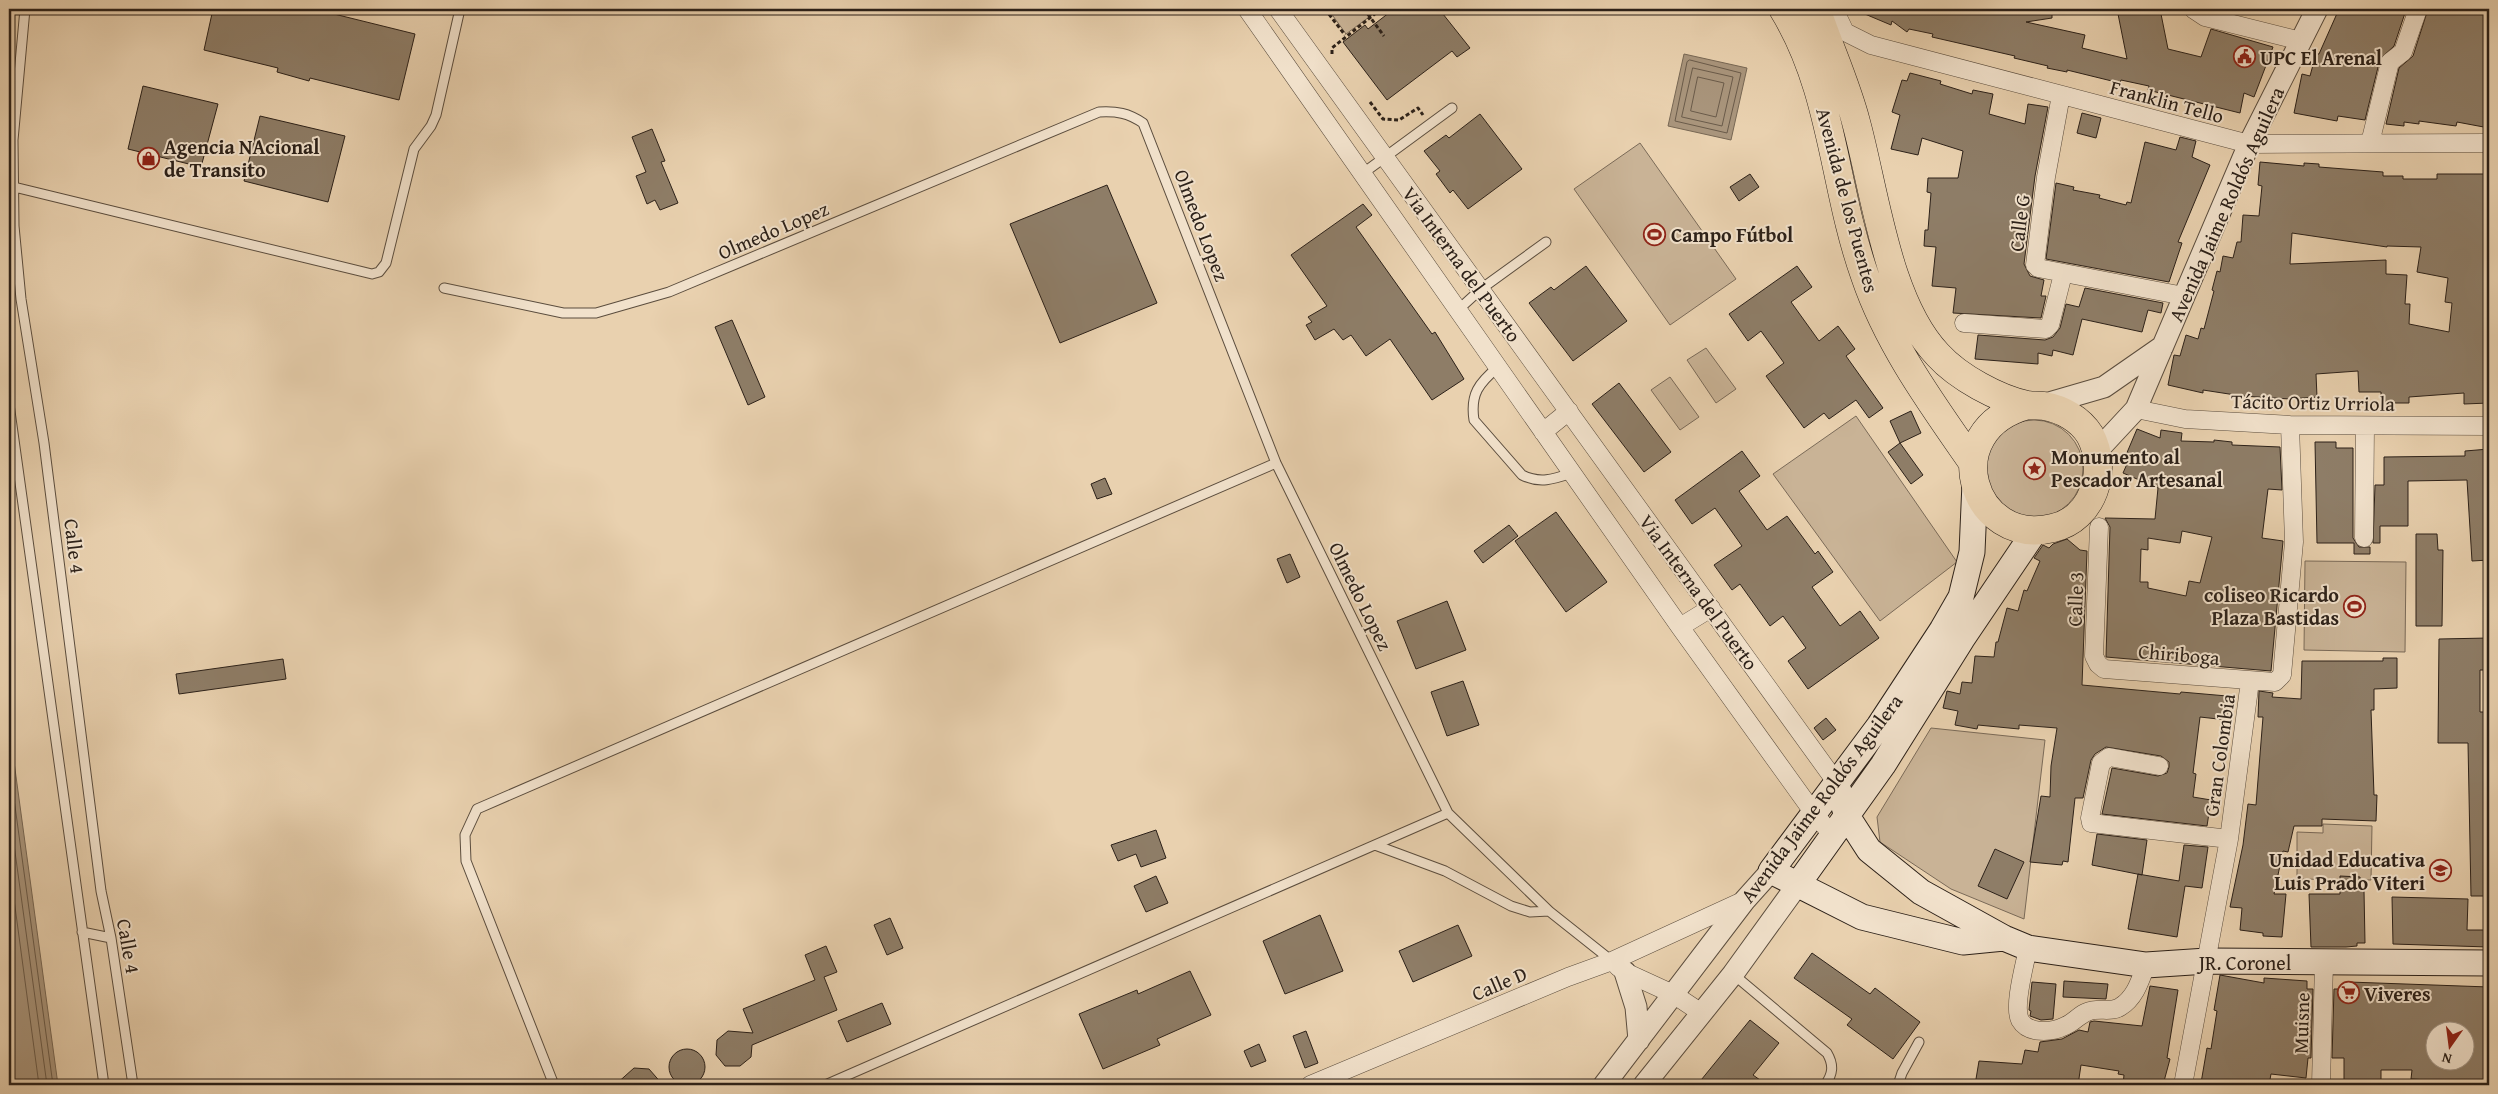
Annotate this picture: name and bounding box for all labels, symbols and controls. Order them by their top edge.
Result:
place label: UPC El Arenal [2260,43,2382,72]
public building icon: UPC El Arenal [2232,45,2256,69]
street label: Franklin Tello [2107,72,2227,130]
street label: Avenida Jaime Roldós Aguilera [2161,81,2291,326]
street label: Avenida de los Puentes [1809,104,1887,296]
place label: Agencia NAcional de Transito [164,132,320,184]
shop icon: Agencia NAcional de Transito [136,146,160,170]
street label: Olmedo Lopez [1167,165,1237,285]
street label: Via Interna del Puerto [1396,180,1528,348]
street label: Calle G [2001,193,2037,253]
street label: Olmedo Lopez [713,194,833,266]
place label: Campo Fútbol [1671,220,1793,249]
sports icon: Campo Fútbol [1643,222,1667,246]
street label: Tácito Ortiz Urriola [2231,386,2396,418]
place label: Monumento al Pescador Artesanal [2051,442,2223,494]
place icon: Monumento al Pescador Artesanal [2023,456,2047,480]
street label: Via Interna del Puerto [1633,508,1765,676]
street label: Calle 4 [57,517,93,575]
street label: Olmedo Lopez [1322,537,1400,655]
street label: Calle 3 [2060,571,2090,627]
place label: coliseo Ricardo Plaza Bastidas [2204,580,2339,632]
sports icon: coliseo Ricardo Plaza Bastidas [2343,594,2367,618]
street label: Chiriboga [2137,636,2221,672]
street label: Avenida Jaime Roldós Aguilera [1733,687,1909,908]
street label: Gran Colombia [2196,691,2242,818]
place label: Unidad Educativa Luis Prado Viteri [2269,845,2426,897]
school or university icon: Unidad Educativa Luis Prado Viteri [2429,859,2453,883]
street label: Calle 4 [110,916,148,976]
street label: JR. Coronel [2196,948,2292,977]
street label: Calle D [1467,958,1531,1008]
place label: Viveres [2364,979,2431,1008]
supermarket icon: Viveres [2336,981,2360,1005]
street label: Muisne [2285,992,2317,1054]
north arrow [2426,1022,2476,1072]
text: N [2439,1048,2454,1069]

